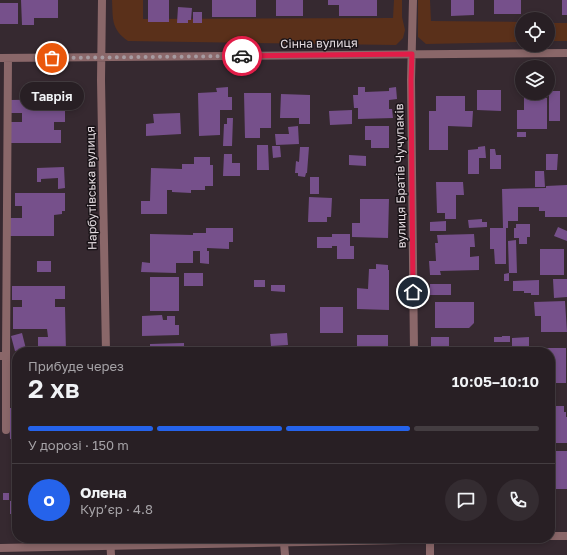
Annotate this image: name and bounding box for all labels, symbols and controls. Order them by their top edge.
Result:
map controls [515,12,555,100]
button: locate [515,12,555,52]
street label: Сінна вулиця [280,35,358,51]
courier [222,36,262,76]
pin [35,41,69,75]
icon: car [231,45,253,67]
icon: bag [41,47,63,69]
button: layers [515,60,555,100]
callout: Таврія [20,82,84,110]
text: Таврія [31,88,73,104]
street label: вулиця Братів Чучупаків [391,103,409,249]
street label: Нарбутівська вулиця [82,126,100,250]
pin [396,275,430,309]
icon: home [402,281,424,303]
text: Прибуде через [28,358,124,374]
text: 10:05–10:10 [452,372,539,390]
text: 2 хв [28,373,80,404]
text: У дорозі · 150 m [28,437,129,453]
button: chat [445,479,487,521]
button: phone [497,479,539,521]
text: Олена [80,483,127,501]
text: О [43,491,55,509]
text: Кур’єр · 4.8 [80,501,153,517]

